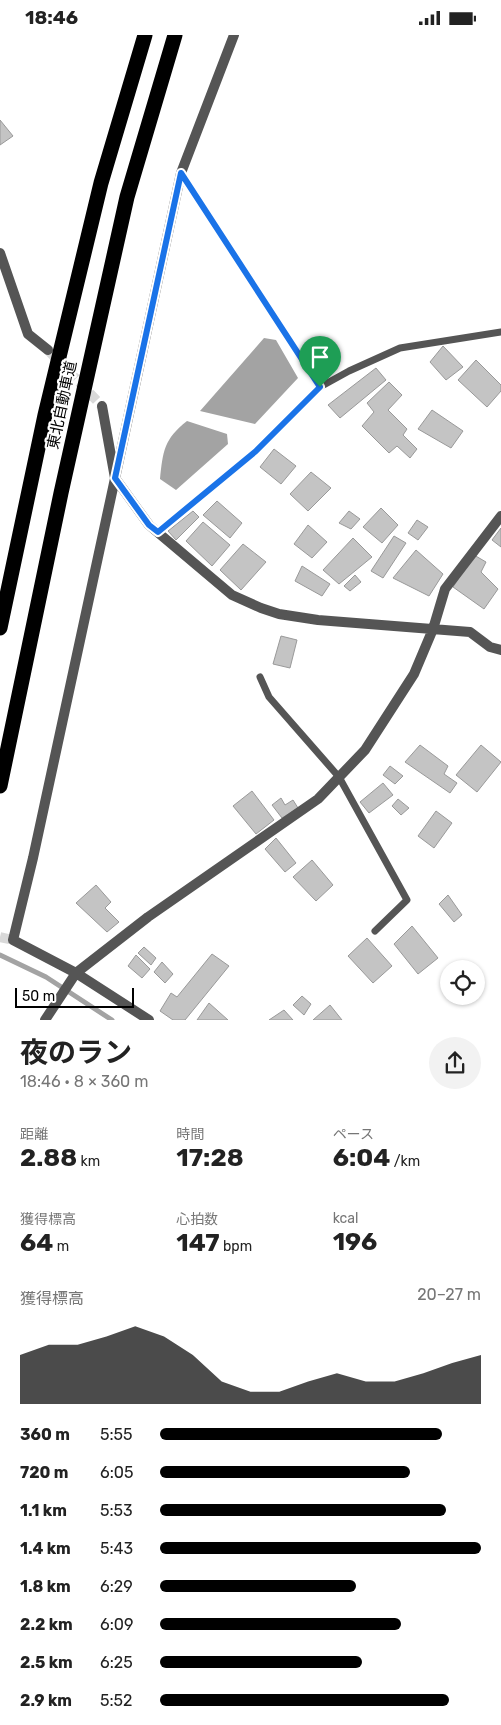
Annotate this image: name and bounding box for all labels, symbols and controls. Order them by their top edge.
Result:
text: 18:46 [25,6,78,29]
pin [299,336,341,387]
icon: arrive [306,343,334,371]
street label: 東北自動車道 [44,359,80,451]
map controls [440,960,485,1005]
button: locate [440,960,485,1005]
scale bar [15,985,134,1008]
text: 50 m [22,988,55,1005]
text: 夜のラン [20,1036,132,1069]
button: share [429,1037,481,1089]
text: 18:46 · 8 × 360 m [20,1072,148,1091]
text: 距離 [20,1126,48,1143]
text: 時間 [176,1126,204,1143]
text: ペース [333,1126,374,1143]
text: 2.88 [20,1143,77,1172]
text: 17:28 [176,1143,244,1172]
text: 6:04 [333,1143,390,1172]
text: km [77,1153,100,1170]
text: /km [390,1153,420,1170]
text: kcal [333,1210,358,1227]
text: 獲得標高 [20,1211,76,1228]
text: 心拍数 [176,1211,218,1228]
text: 196 [333,1227,377,1256]
text: 64 [20,1228,53,1257]
text: 147 [176,1228,220,1257]
text: m [53,1238,69,1255]
text: bpm [220,1238,252,1255]
text: 20–27 m [417,1285,481,1304]
text: 獲得標高 [20,1289,84,1308]
text: 360 m [20,1425,70,1444]
text: 5:55 [100,1425,133,1444]
text: 720 m [20,1463,69,1482]
text: 6:05 [100,1463,133,1482]
text: 1.1 km [20,1501,67,1520]
text: 5:53 [100,1501,133,1520]
text: 1.4 km [20,1539,71,1558]
text: 5:43 [100,1539,133,1558]
text: 1.8 km [20,1577,71,1596]
text: 6:29 [100,1577,133,1596]
text: 2.2 km [20,1615,73,1634]
text: 6:09 [100,1615,133,1634]
text: 2.5 km [20,1653,73,1672]
text: 6:25 [100,1653,133,1672]
text: 2.9 km [20,1691,72,1710]
text: 5:52 [100,1691,133,1710]

